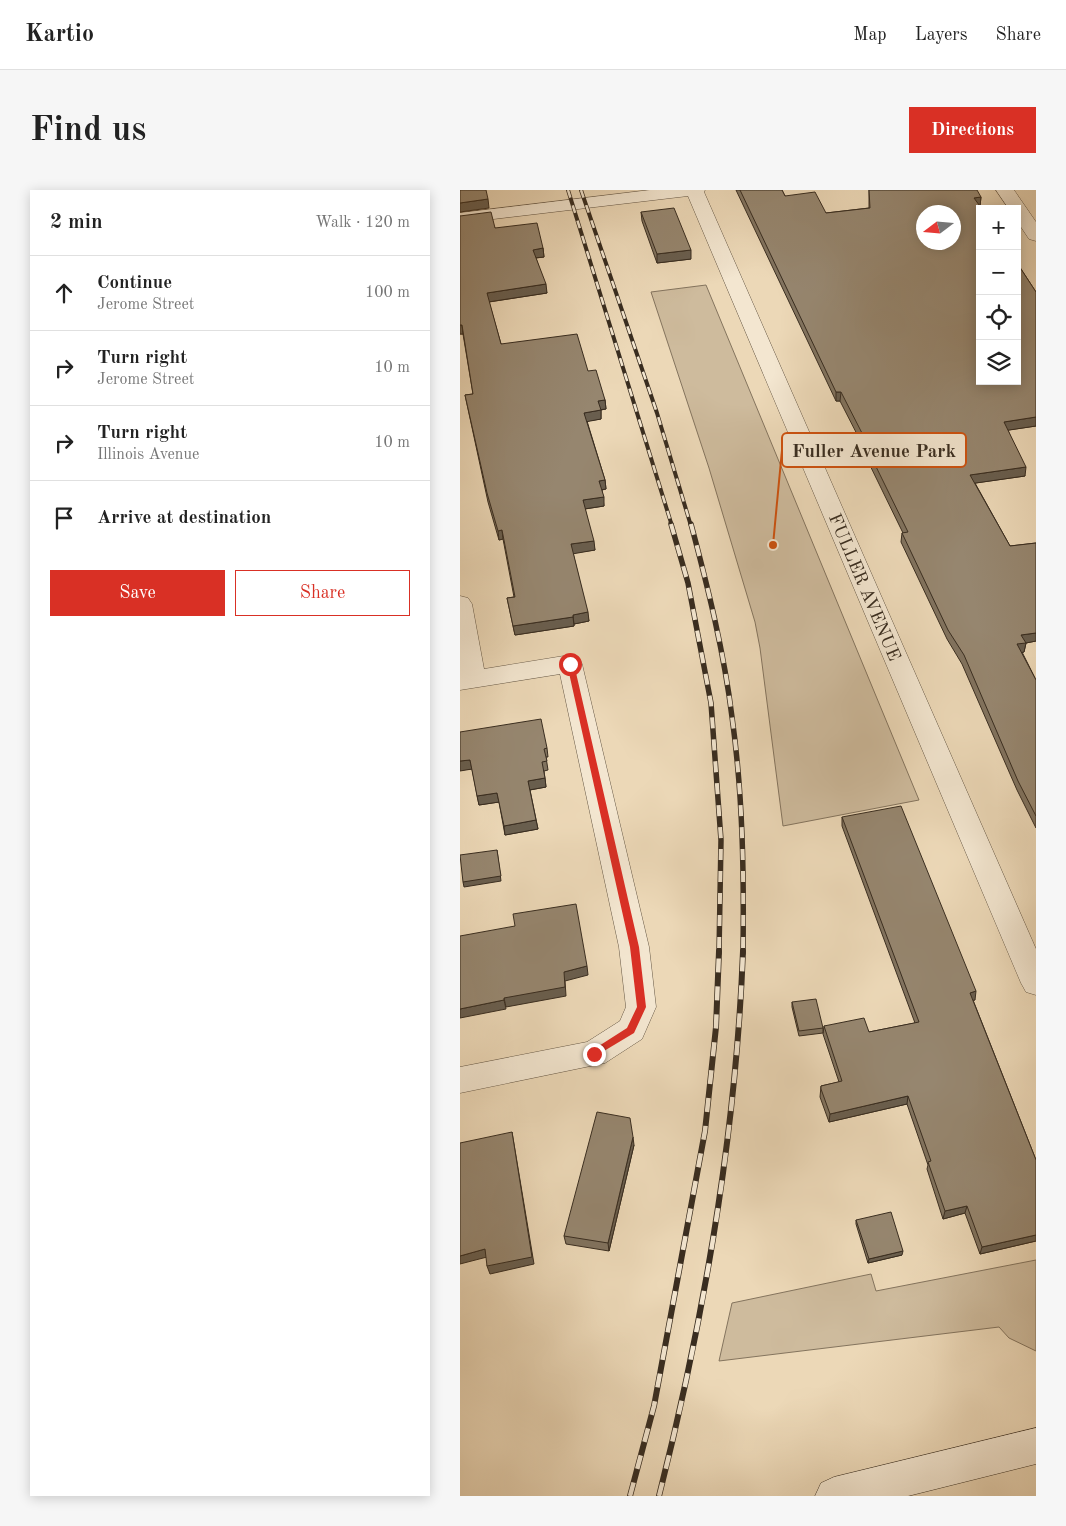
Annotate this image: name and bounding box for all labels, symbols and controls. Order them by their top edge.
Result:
text: Kartio [25,23,94,47]
text: Map [853,26,887,44]
text: Layers [915,26,967,44]
text: Share [995,26,1041,44]
button: Directions [909,107,1036,153]
text: Find us [30,113,146,148]
north arrow [916,205,961,250]
map controls [976,205,1021,385]
button: + [976,205,1021,250]
text: 2 min [50,212,103,233]
text: Walk · 120 m [315,215,410,231]
button: − [976,250,1021,295]
text: Continue [97,274,172,293]
icon: ahead [50,279,78,307]
text: 100 m [365,285,410,301]
button: locate [976,295,1021,340]
text: Jerome Street [97,297,194,313]
button: layers [976,340,1021,385]
text: Turn right [97,349,187,368]
icon: right [50,354,78,382]
text: 10 m [374,360,410,376]
text: Jerome Street [97,372,194,388]
text: Turn right [97,424,187,443]
icon: right [50,429,78,457]
callout: Fuller Avenue Park [782,433,966,467]
text: 10 m [374,435,410,451]
text: Fuller Avenue Park [792,443,957,462]
text: Illinois Avenue [97,447,199,463]
icon: arrive [50,504,78,532]
text: Arrive at destination [97,509,271,528]
street label: FULLER AVENUE [825,511,903,664]
button: Save [50,570,225,616]
button: Share [235,570,410,616]
route start [559,653,582,676]
route end [583,1043,606,1066]

